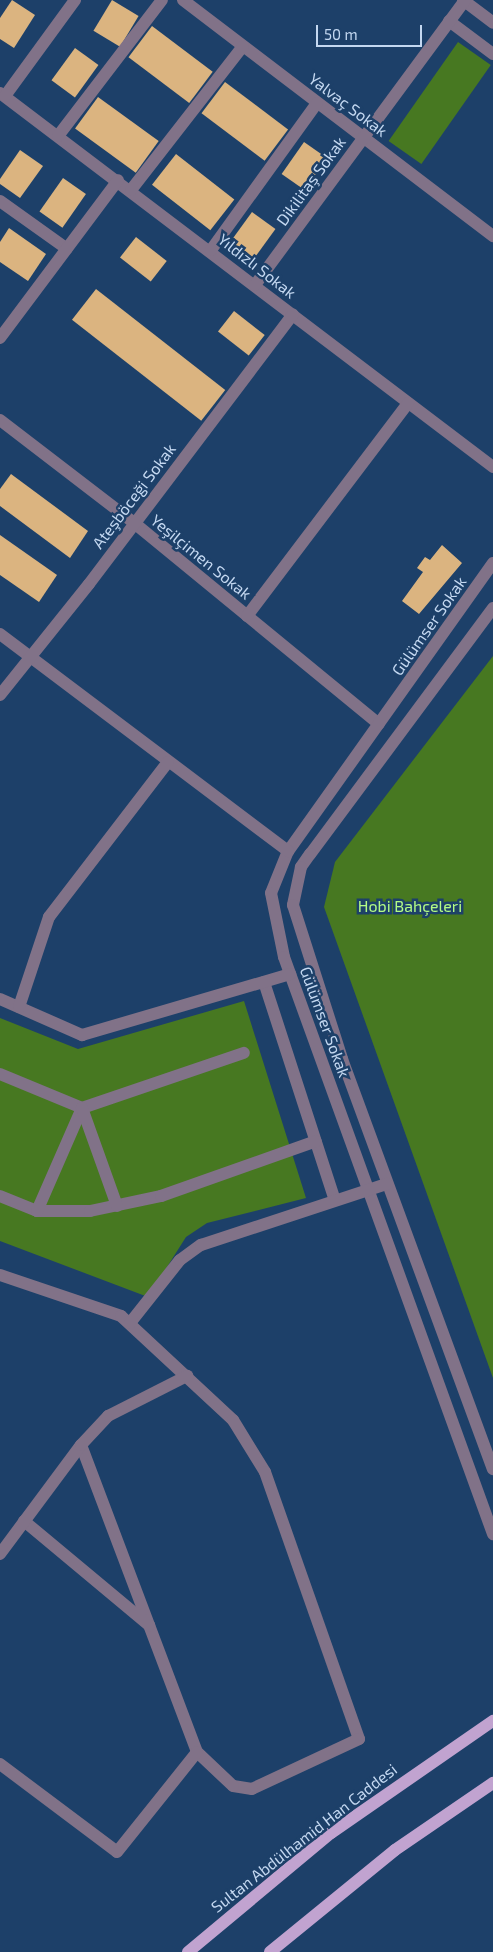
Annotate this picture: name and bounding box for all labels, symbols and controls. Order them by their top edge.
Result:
scale bar [318,15,424,47]
text: 50 m [324,25,358,43]
street label: Yalvaç Sokak [305,69,391,141]
street label: Dikilitaş Sokak [272,133,350,229]
street label: Yıldızlı Sokak [214,230,300,302]
street label: Ateşböceği Sokak [88,440,180,552]
street label: Yeşilçimen Sokak [147,511,255,603]
street label: Gülümser Sokak [388,573,470,679]
park label: Hobi Bahçeleri [358,896,462,916]
street label: Gülümser Sokak [296,964,354,1080]
street label: Sultan Abdülhamid Han Caddesi [207,1759,401,1917]

